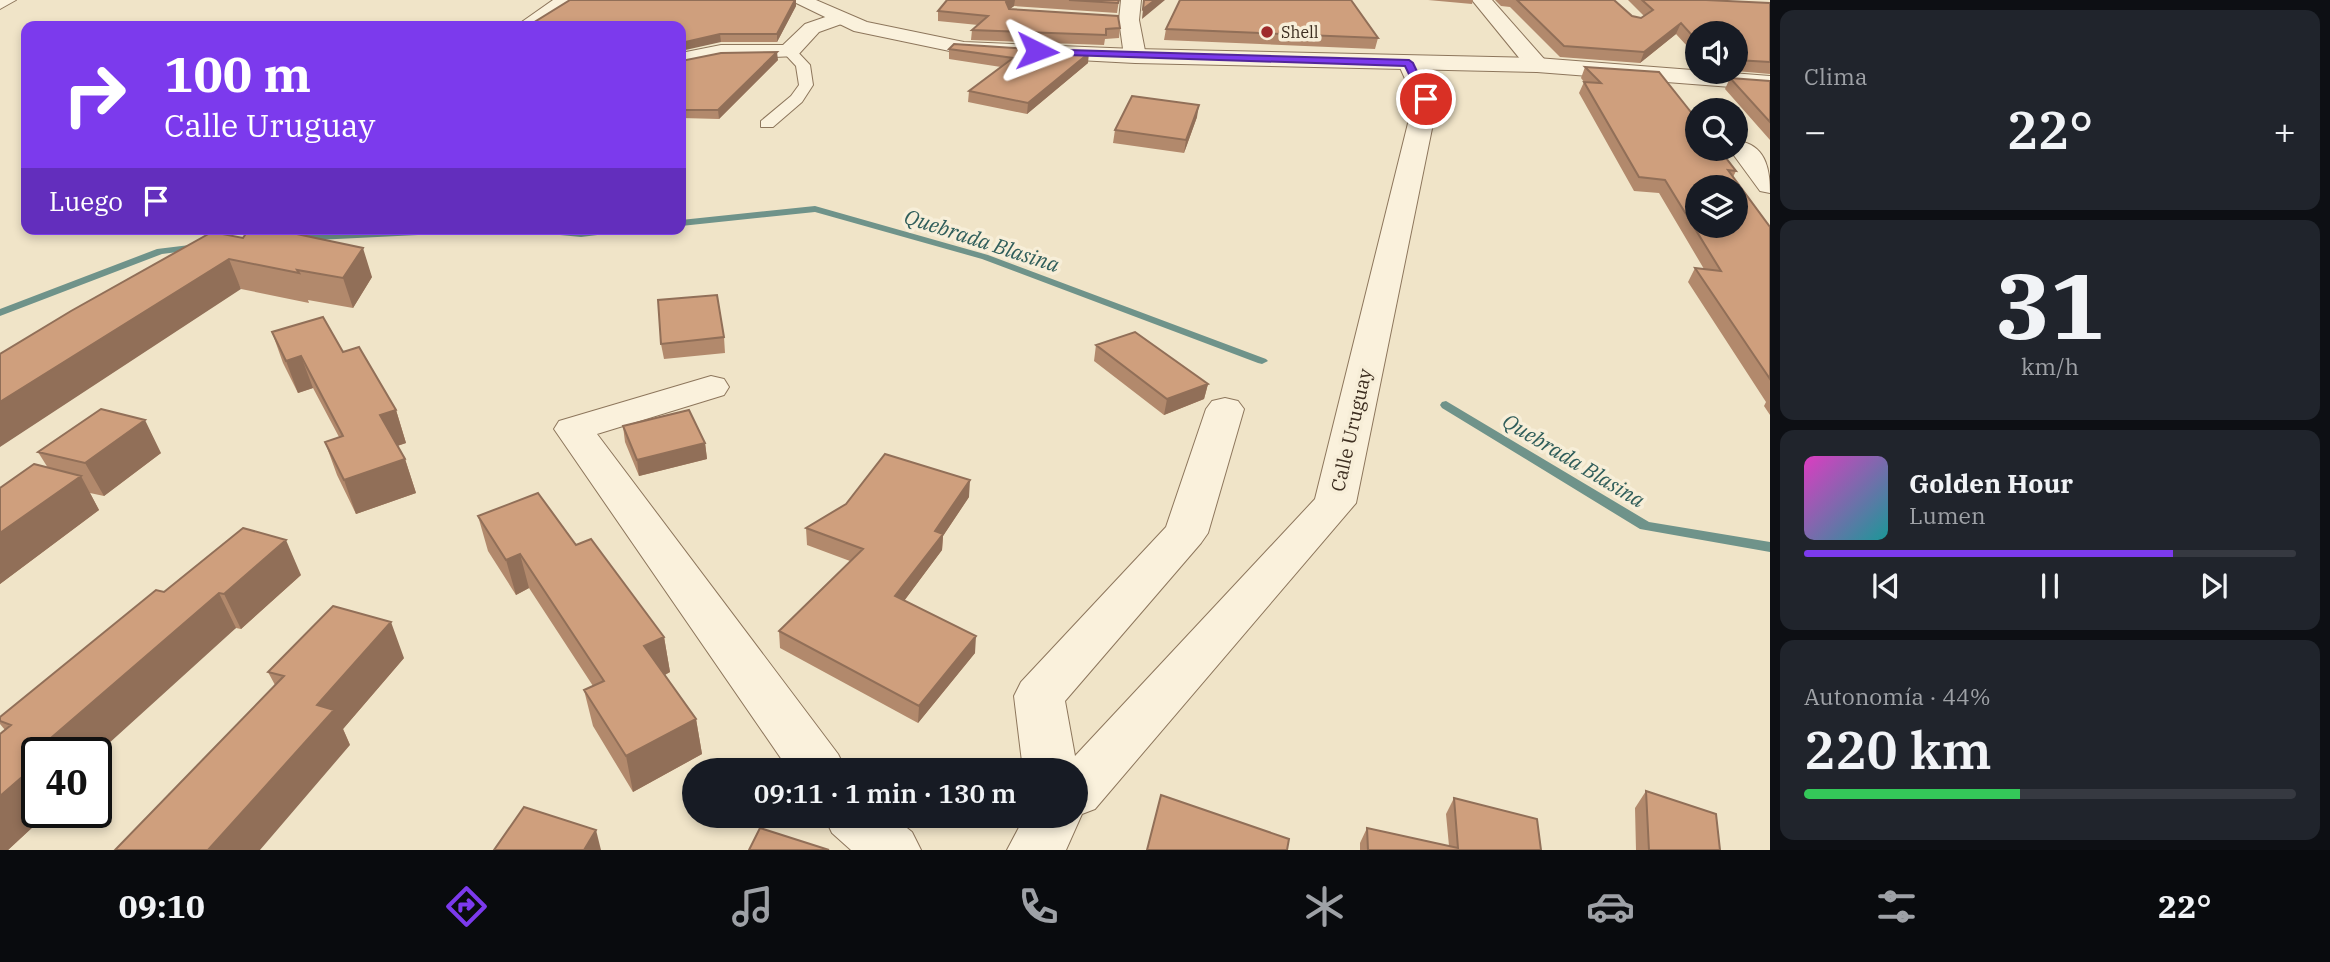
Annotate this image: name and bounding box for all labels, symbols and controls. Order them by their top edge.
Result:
position arrow [1000,14,1074,88]
map controls [1685,21,1748,238]
button: sound [1685,21,1748,84]
place label: Shell [1281,22,1319,42]
marker: Shell [1259,24,1275,40]
text: 100 m [164,42,311,105]
icon: right [49,49,140,140]
text: Clima [1804,61,1868,91]
pin [1396,69,1456,129]
icon: arrive [1407,80,1445,118]
text: 22° [2007,96,2093,163]
button: search [1685,98,1748,161]
text: Calle Uruguay [164,104,375,146]
text: − [1804,106,1827,155]
text: + [2273,106,2296,155]
button: layers [1685,175,1748,238]
icon: arrive [137,182,175,220]
text: Luego [49,184,123,218]
water label: Quebrada Blasina [901,202,1064,278]
text: 31 [1995,246,2105,364]
text: km/h [2021,351,2079,381]
street label: Calle Uruguay [1325,365,1377,494]
water label: Quebrada Blasina [1498,406,1651,514]
text: Golden Hour [1909,466,2073,500]
text: Lumen [1909,500,1986,530]
icon: previous [1867,567,1905,605]
icon: pause [2031,567,2069,605]
icon: next [2195,567,2233,605]
text: Autonomía · 44% [1804,681,1991,711]
text: 220 km [1804,716,1992,783]
speed limit sign: 40 [21,737,112,828]
text: 09:11 · 1 min · 130 m [754,776,1016,810]
icon: directions [442,882,491,931]
icon: music [728,882,777,931]
icon: phone [1014,882,1063,931]
icon: climate [1300,882,1349,931]
icon: car [1586,882,1635,931]
icon: filters [1872,882,1921,931]
text: 09:10 [119,885,205,927]
text: 22° [2158,885,2211,927]

